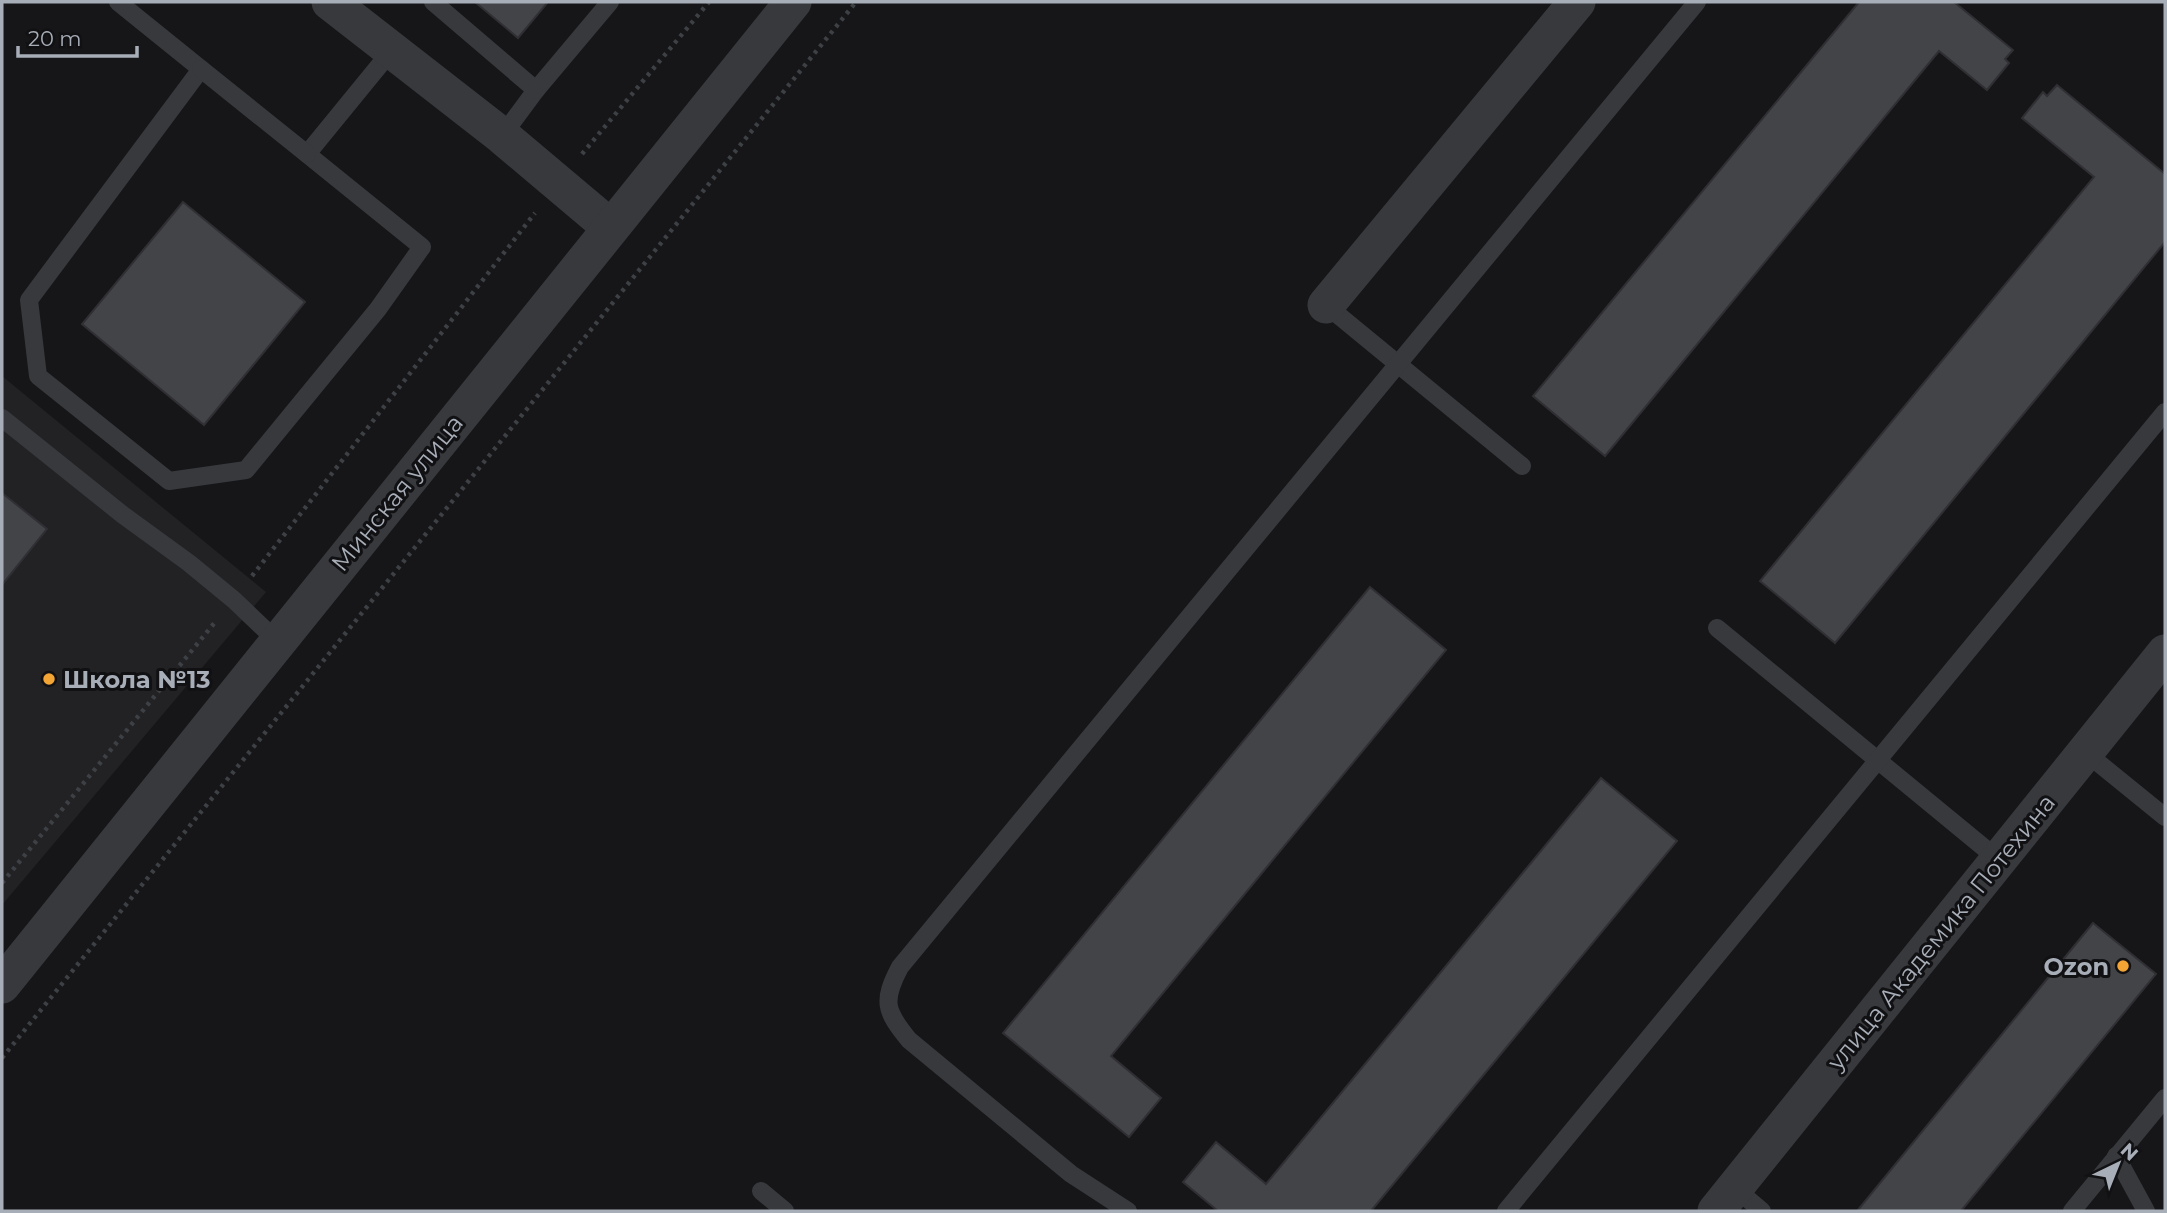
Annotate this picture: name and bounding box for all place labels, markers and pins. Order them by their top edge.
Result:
place label: Школа №13 [63,665,211,694]
marker: Школа №13 [41,671,57,687]
place label: Ozon [2044,952,2109,981]
marker: Ozon [2115,958,2131,974]

